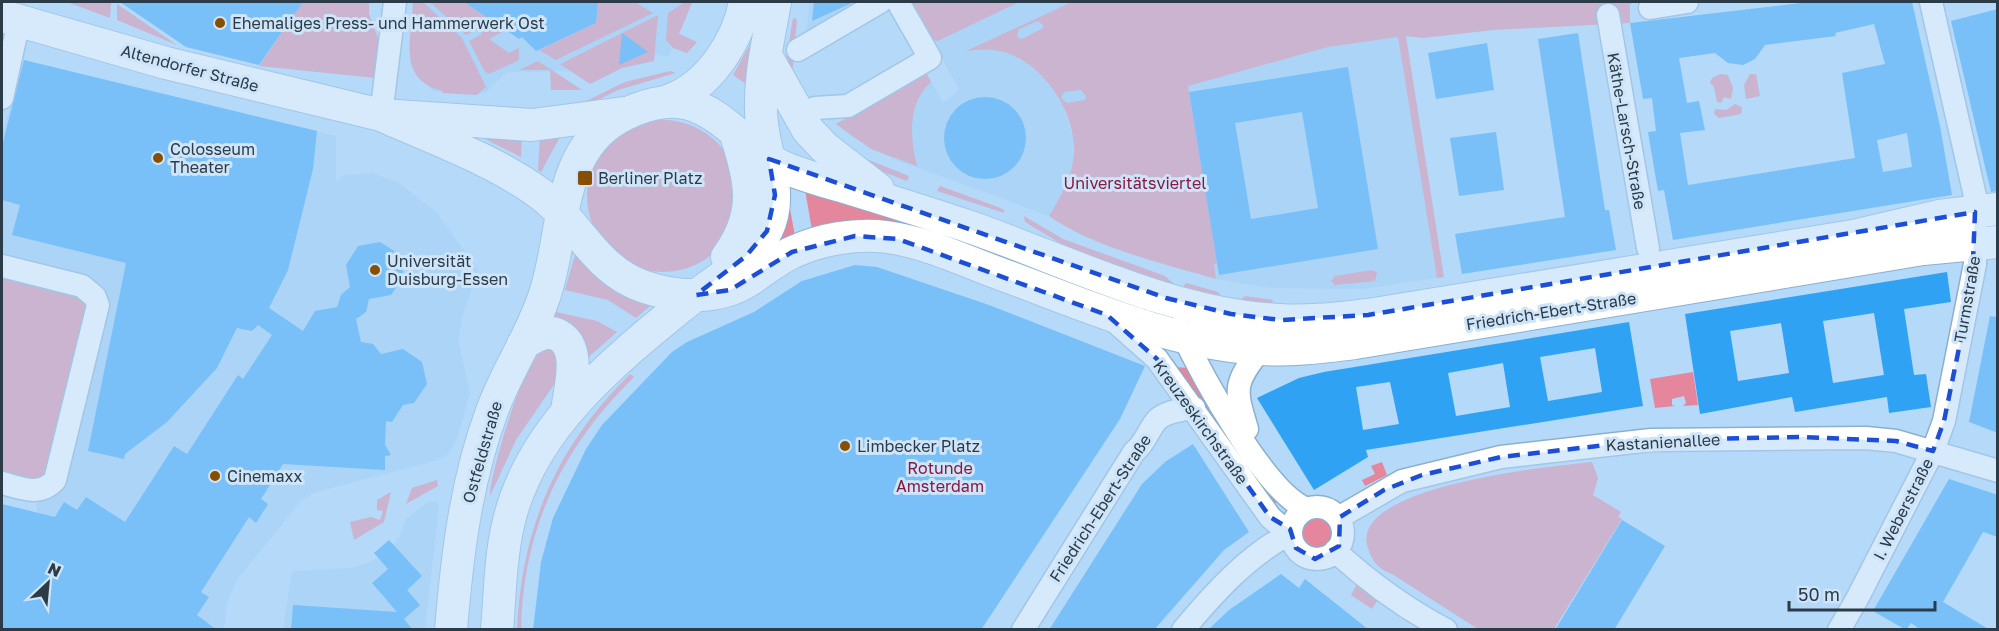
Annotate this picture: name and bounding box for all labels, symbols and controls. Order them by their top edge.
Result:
place label: Ehemaliges Press- und Hammerwerk Ost [232,13,545,33]
marker: Ehemaliges Press- und Hammerwerk Ost [213,16,227,30]
street label: Altendorfer Straße [119,40,261,96]
street label: Käthe-Larsch-Straße [1603,51,1651,211]
place label: Colosseum Theater [170,139,255,177]
marker: Colosseum Theater [151,151,165,165]
place label: Berliner Platz [598,168,702,188]
marker: Berliner Platz [576,169,594,187]
park label: Universitätsviertel [1064,173,1206,193]
place label: Universität Duisburg-Essen [387,251,508,289]
street label: Turmstraße [1950,254,1984,344]
marker: Universität Duisburg-Essen [368,263,382,277]
street label: Friedrich-Ebert-Straße [1465,288,1637,334]
street label: Kreuzeskirchstraße [1149,356,1253,488]
street label: Ostfeldstraße [458,399,506,505]
street label: Kastanienallee [1605,429,1721,455]
street label: Friedrich-Ebert-Straße [1045,430,1155,586]
place label: Limbecker Platz [857,436,980,456]
marker: Limbecker Platz [838,439,852,453]
street label: I. Weberstraße [1869,455,1937,563]
park label: Rotunde Amsterdam [896,458,984,496]
place label: Cinemaxx [227,466,302,486]
marker: Cinemaxx [208,469,222,483]
north arrow [18,553,78,613]
text: N [45,558,64,581]
scale bar [1789,574,1934,612]
text: 50 m [1798,583,1840,605]

